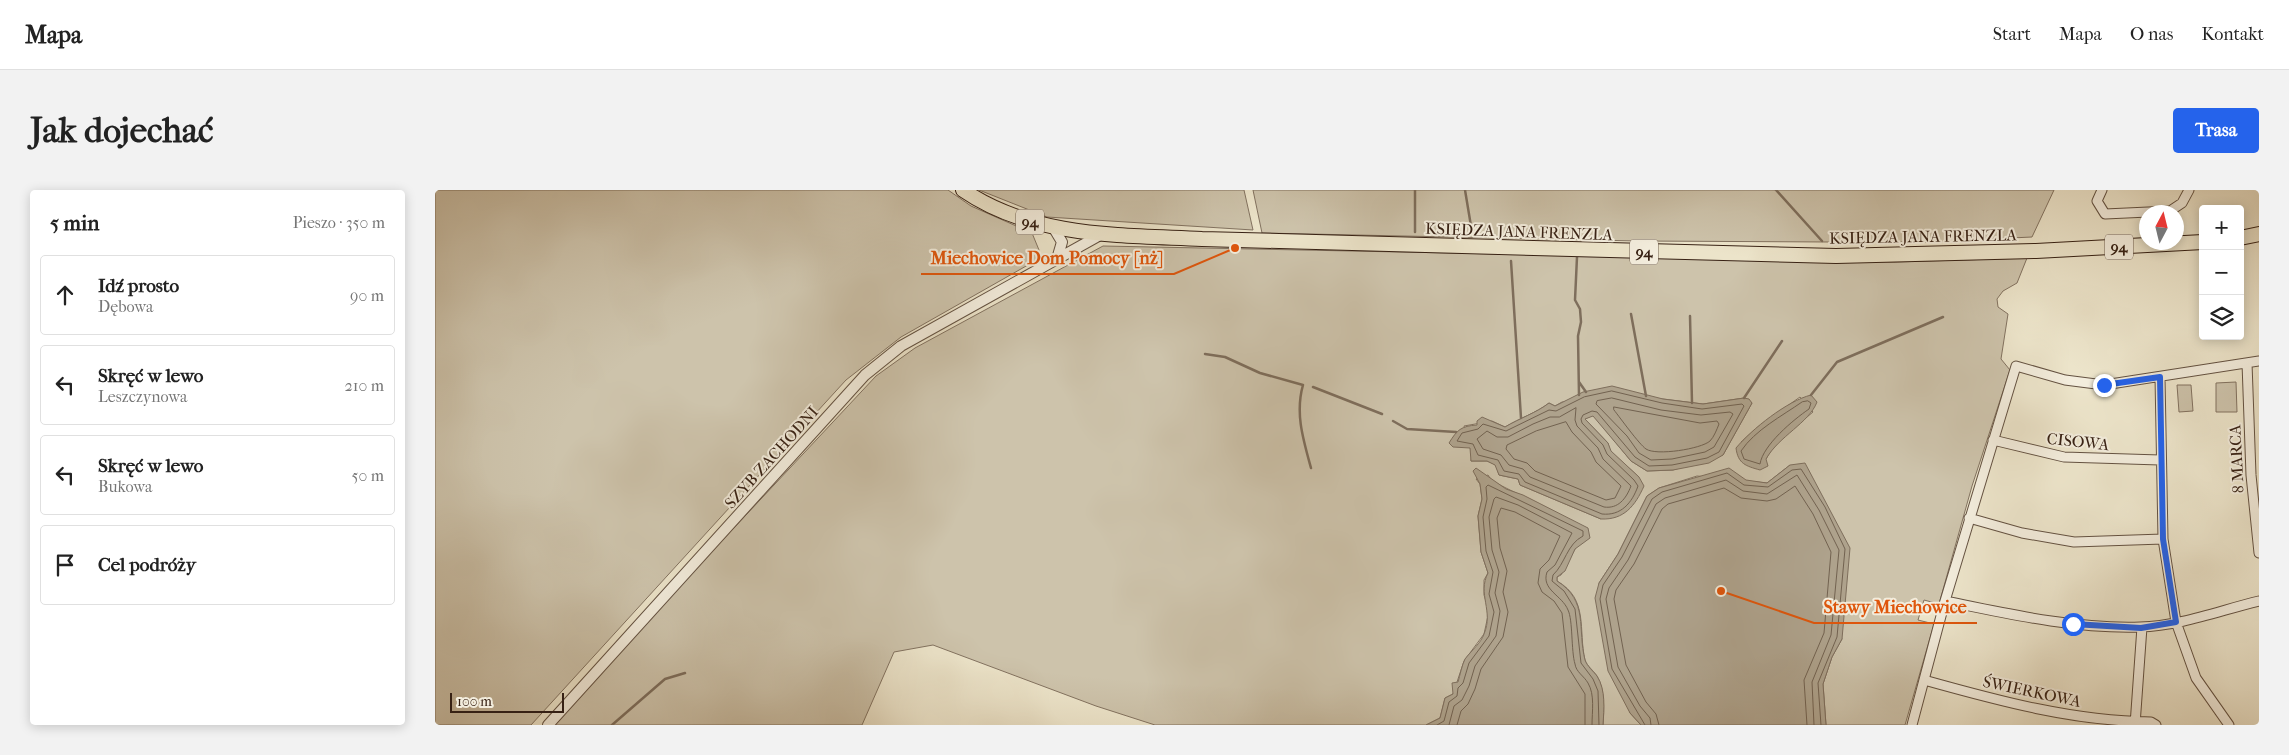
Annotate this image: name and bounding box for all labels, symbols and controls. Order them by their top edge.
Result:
text: Mapa [25,21,82,49]
text: Start [1993,24,2031,45]
text: Mapa [2059,24,2102,45]
text: O nas [2130,24,2173,45]
text: Kontakt [2201,24,2264,45]
button: Trasa [2173,108,2259,153]
text: Jak dojechać [30,110,214,151]
north arrow [2139,205,2184,250]
map controls [2199,205,2244,340]
button: + [2199,205,2244,250]
road number: 94 [1016,210,1044,234]
text: 5 min [50,211,99,235]
text: Pieszo · 350 m [293,213,385,232]
street label: KSIĘDZA JANA FRENZLA [1425,219,1614,244]
street label: KSIĘDZA JANA FRENZLA [1829,225,2018,248]
road number: 94 [2105,234,2133,260]
road number: 94 [1630,240,1658,264]
callout: Miechowice Dom Pomocy [nż] [921,241,1174,274]
text: Miechowice Dom Pomocy [nż] [930,248,1163,269]
button: − [2199,250,2244,295]
text: Idź prosto [98,275,179,297]
icon: ahead [51,281,79,309]
text: 90 m [350,286,384,305]
button: layers [2199,295,2244,340]
text: Dębowa [98,297,153,316]
text: Skręć w lewo [98,365,204,387]
icon: left [51,371,79,399]
route end [2093,374,2116,397]
text: 210 m [345,376,384,395]
text: Leszczynowa [98,387,187,406]
street label: SZYB ZACHODNI [721,402,822,512]
street label: 8 MARCA [2225,424,2248,494]
street label: CISOWA [2046,429,2111,454]
text: Skręć w lewo [98,455,204,477]
icon: left [51,461,79,489]
text: 50 m [352,466,384,485]
text: Bukowa [98,477,152,496]
icon: arrive [51,551,79,579]
text: Cel podróży [98,554,196,576]
callout: Stawy Miechowice [1814,590,1977,623]
text: Stawy Miechowice [1823,597,1967,618]
route start [2062,613,2085,636]
street label: ŚWIERKOWA [1981,671,2084,711]
scale bar [450,690,564,713]
text: 100 m [457,693,492,710]

